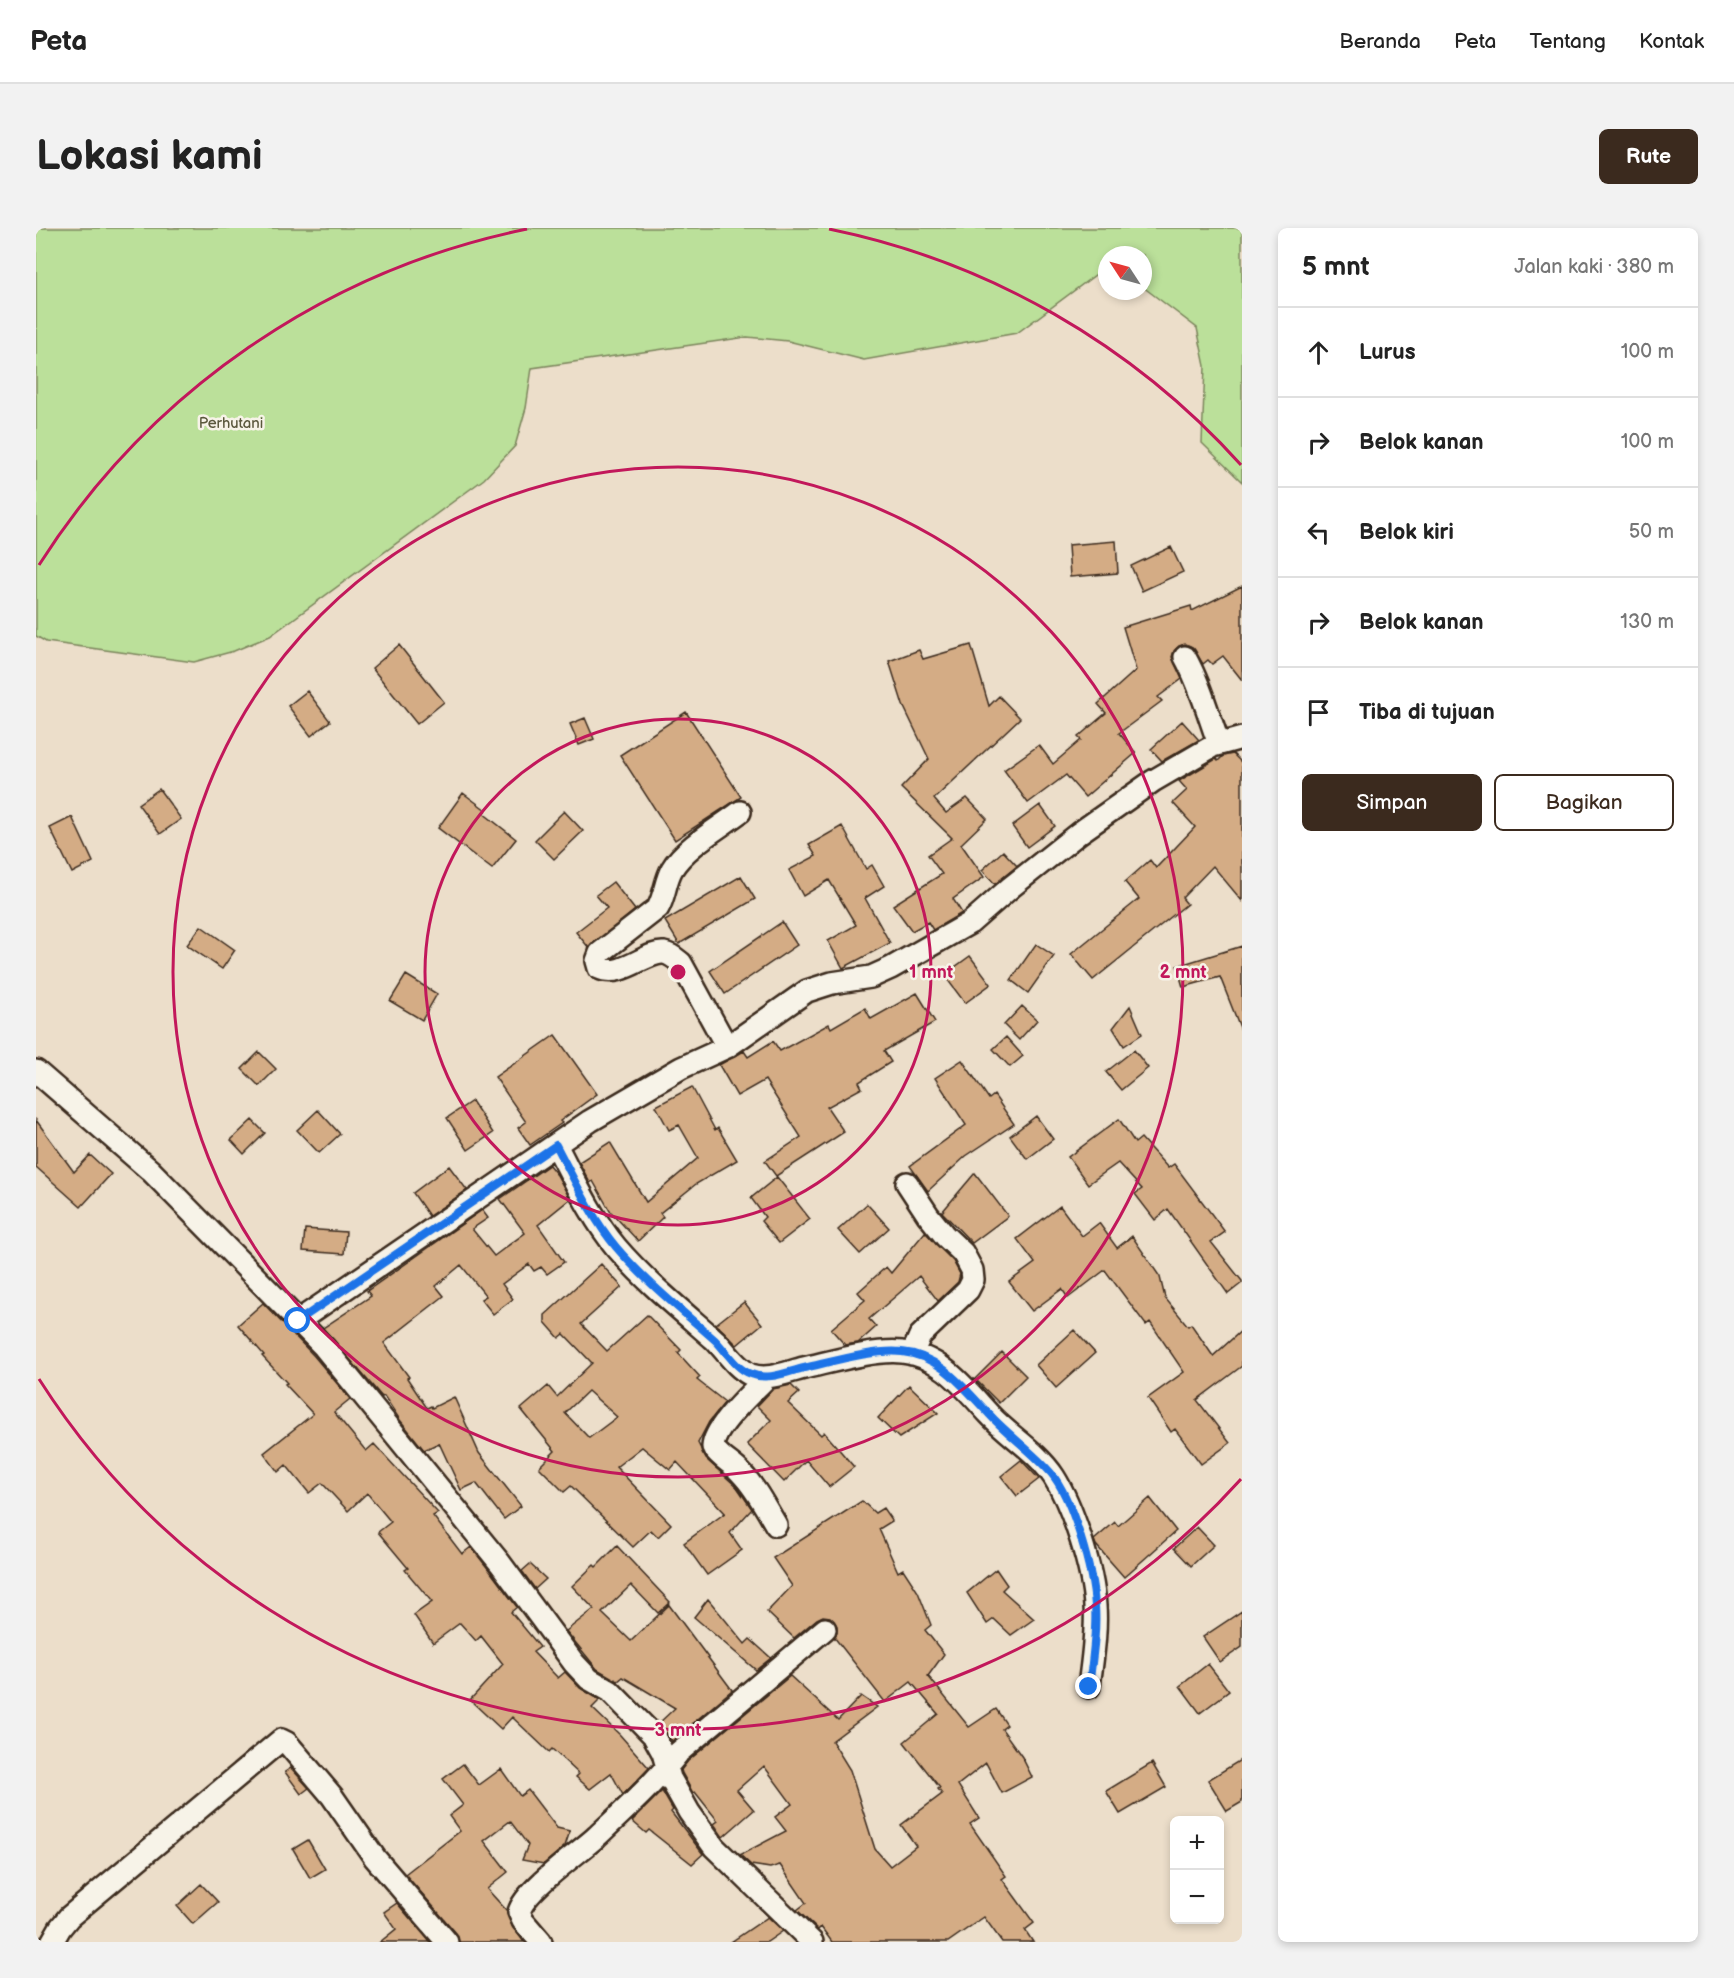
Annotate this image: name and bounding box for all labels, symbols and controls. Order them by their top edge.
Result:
text: Peta [30,25,87,58]
text: Beranda [1339,29,1421,54]
text: Peta [1454,29,1497,54]
text: Tentang [1530,29,1606,54]
text: Kontak [1639,29,1704,54]
button: Rute [1599,129,1698,184]
text: Lokasi kami [36,131,262,182]
north arrow [1098,246,1152,300]
text: 5 mnt [1302,252,1369,283]
text: Jalan kaki · 380 m [1514,255,1674,279]
icon: ahead [1302,336,1335,369]
text: Lurus [1359,339,1415,366]
text: 100 m [1621,340,1674,364]
park label: Perhutani [199,414,263,433]
icon: right [1302,426,1335,459]
text: Belok kanan [1359,429,1484,456]
text: 100 m [1621,430,1674,454]
icon: left [1302,516,1335,549]
text: Belok kiri [1359,519,1454,546]
text: 50 m [1629,520,1674,544]
icon: right [1302,606,1335,639]
text: Belok kanan [1359,609,1484,636]
text: 130 m [1620,610,1674,634]
icon: arrive [1302,696,1335,729]
text: Tiba di tujuan [1359,699,1495,726]
button: Simpan [1302,774,1482,831]
button: Bagikan [1494,774,1674,831]
centre of rings [668,962,688,982]
text: 1 mnt [909,962,953,983]
text: 2 mnt [1159,962,1207,983]
route start [284,1307,310,1333]
route end [1075,1673,1101,1699]
text: 3 mnt [655,1720,701,1741]
map controls [1170,1816,1224,1924]
button: + [1170,1816,1224,1870]
button: − [1170,1870,1224,1924]

